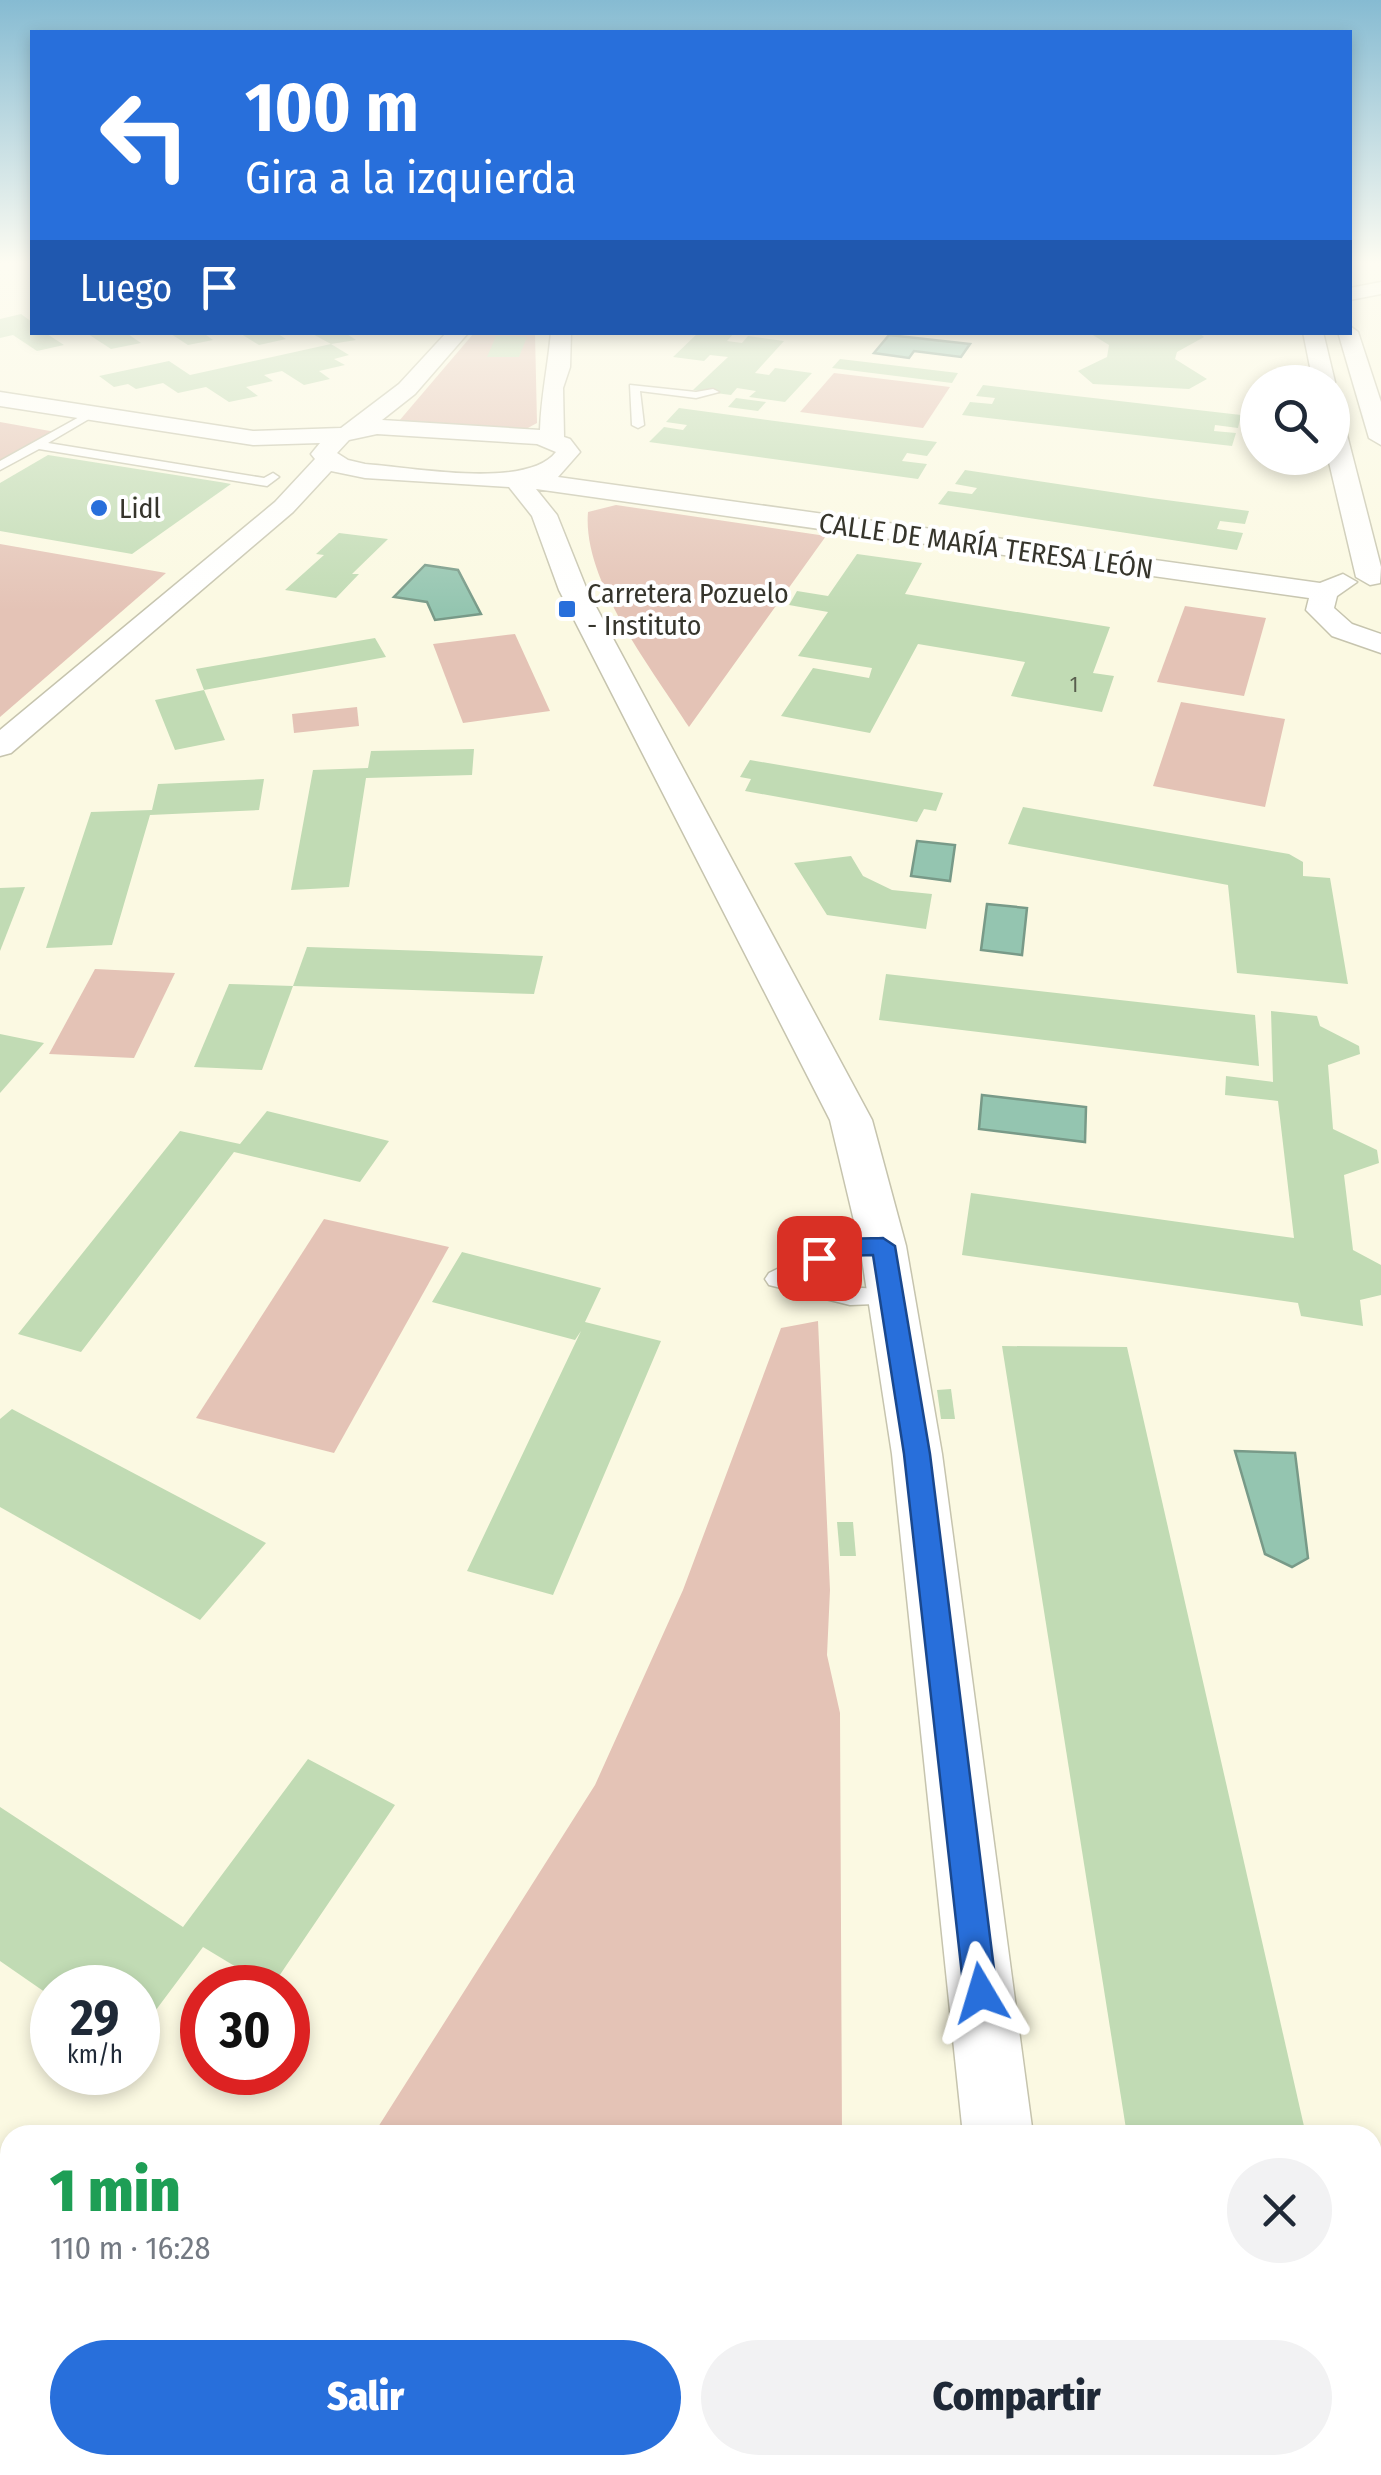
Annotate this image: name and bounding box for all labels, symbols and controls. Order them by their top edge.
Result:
text: 100 m [245,66,419,150]
icon: left [80,70,210,200]
text: Gira a la izquierda [245,151,577,205]
icon: arrive [192,260,247,315]
text: Luego [80,265,172,311]
map controls [1240,365,1350,475]
button: search [1240,365,1350,475]
place label: Lidl [119,492,161,525]
marker: Lidl [88,497,110,519]
street label: CALLE DE MARÍA TERESA LEÓN [817,506,1155,586]
place label: Carretera Pozuelo - Instituto [587,577,789,642]
marker: Carretera Pozuelo - Instituto [556,598,578,620]
house number: 1 [1070,671,1078,698]
pin [777,1216,862,1301]
icon: arrive [792,1231,847,1286]
position arrow [929,1941,1033,2045]
speed limit sign: 30 [180,1965,310,2095]
text: 29 [71,1988,119,2048]
text: km/h [67,2040,123,2070]
text: 1 min [50,2155,181,2227]
button: close [1227,2158,1332,2263]
text: 110 m · 16:28 [50,2229,210,2267]
button: Salir [50,2340,681,2455]
button: Compartir [701,2340,1332,2455]

